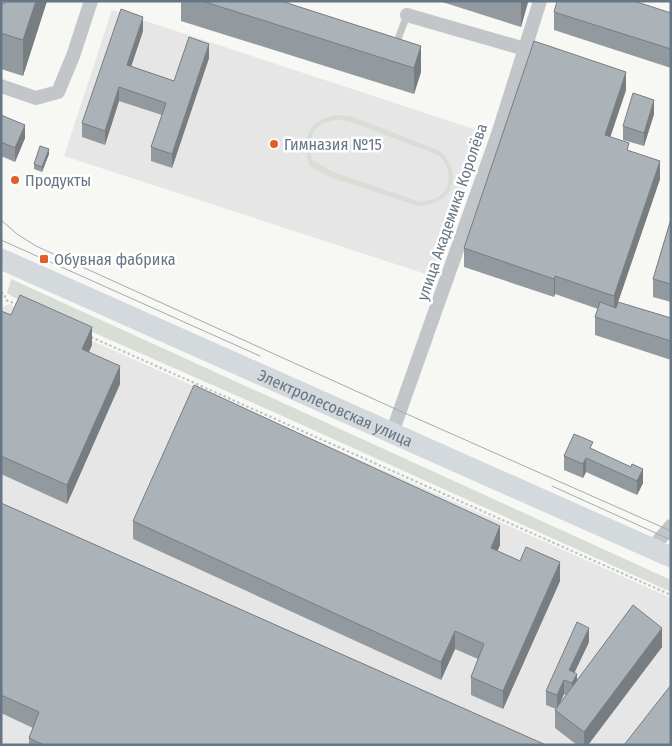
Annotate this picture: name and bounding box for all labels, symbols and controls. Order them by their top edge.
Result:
street label: улица Академика Королёва [413,121,491,303]
place label: Гимназия №15 [284,135,382,154]
marker: Гимназия №15 [268,138,280,150]
place label: Продукты [25,171,91,190]
marker: Продукты [9,174,21,186]
place label: Обувная фабрика [54,250,176,269]
marker: Обувная фабрика [38,253,50,265]
street label: Электролесовская улица [255,365,416,450]

